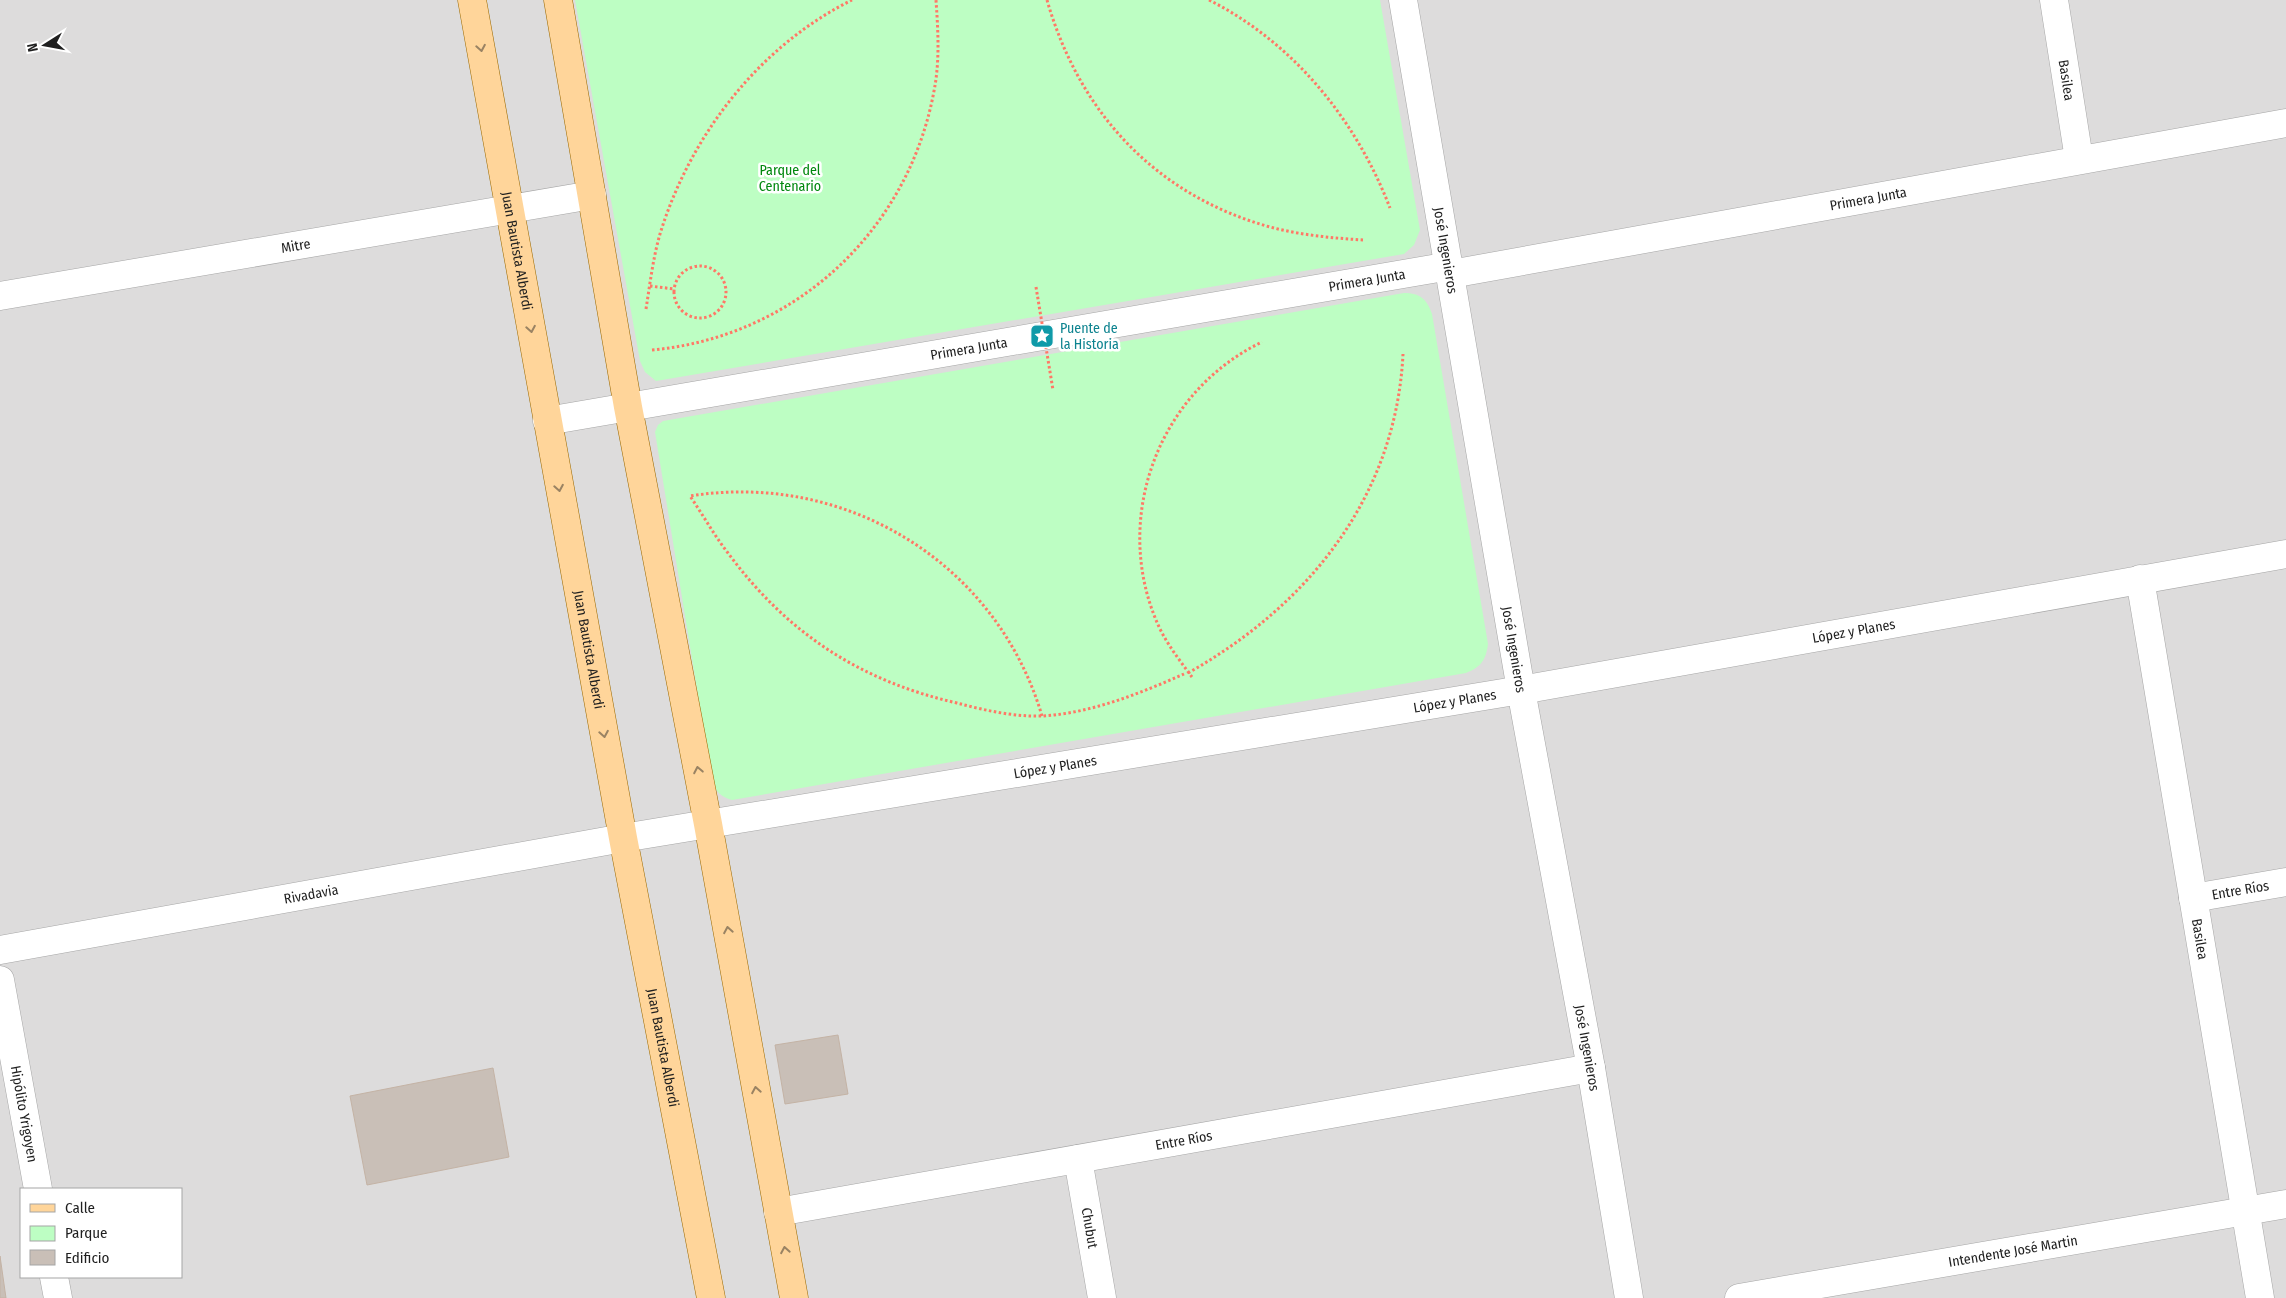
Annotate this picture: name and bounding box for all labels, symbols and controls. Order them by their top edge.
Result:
north arrow [20,20,70,70]
text: N [24,42,42,53]
one-way arrow [475,44,485,52]
street label: Basilea [2054,58,2078,102]
park label: Parque del Centenario [759,162,821,195]
street label: Primera Junta [1829,184,1908,214]
street label: Juan Bautista Alberdi [498,190,536,312]
street label: José Ingenieros [1430,206,1461,295]
street label: Mitre [280,235,312,257]
street label: Primera Junta [1327,266,1407,296]
place label: Puente de la Historia [1060,320,1119,353]
place icon: Puente de la Historia [1029,323,1055,349]
one-way arrow [525,324,535,333]
street label: Primera Junta [929,334,1009,364]
one-way arrow [554,484,564,493]
street label: Juan Bautista Alberdi [570,589,608,710]
street label: José Ingenieros [1498,605,1529,694]
street label: López y Planes [1811,616,1897,647]
street label: López y Planes [1412,686,1498,717]
one-way arrow [599,730,609,739]
street label: López y Planes [1012,752,1098,782]
one-way arrow [693,766,704,775]
street label: Entre Ríos [2211,877,2270,904]
street label: Rivadavia [283,881,340,908]
street label: Basilea [2188,917,2211,961]
one-way arrow [723,926,733,935]
street label: Juan Bautista Alberdi [643,987,682,1108]
street label: José Ingenieros [1570,1003,1603,1092]
street label: Hipólito Yrigoyen [7,1064,41,1164]
one-way arrow [752,1086,762,1095]
street label: Entre Ríos [1154,1127,1214,1154]
legend [20,1188,182,1278]
text: Calle [65,1199,95,1217]
street label: Chubut [1078,1206,1101,1250]
text: Parque [65,1224,108,1242]
street label: Intendente José Martin [1947,1232,2079,1271]
one-way arrow [781,1246,791,1254]
text: Edificio [65,1249,110,1267]

